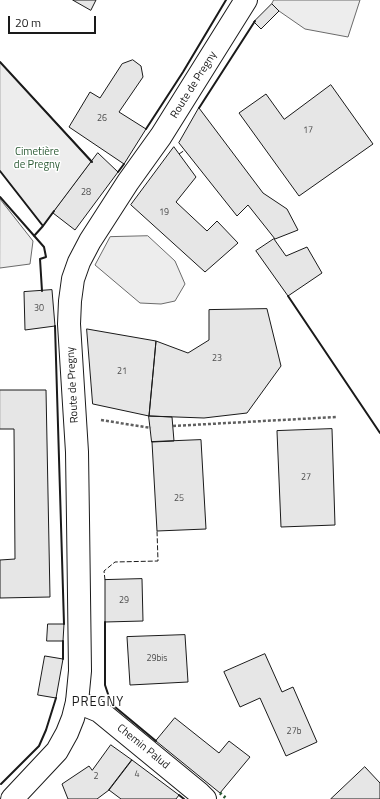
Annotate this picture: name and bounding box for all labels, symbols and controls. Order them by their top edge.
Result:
scale bar [10,8,98,34]
text: 20 m [15,13,41,32]
street label: Route de Pregny [168,49,220,121]
house number: 26 [97,114,107,124]
house number: 17 [303,126,313,136]
park label: Cimetière de Pregny [14,145,60,171]
house number: 28 [81,188,91,198]
house number: 19 [159,208,169,218]
house number: 30 [34,304,44,314]
street label: Route de Pregny [64,346,82,424]
house number: 23 [212,354,222,364]
house number: 21 [117,367,127,377]
house number: 27 [301,473,311,483]
house number: 25 [174,494,184,504]
house number: 29 [119,596,129,606]
house number: 29bis [147,654,167,664]
district label: PREGNY [72,695,124,711]
street label: Chemin Palud [114,722,172,772]
house number: 27b [287,727,301,737]
house number: 4 [134,770,140,780]
house number: 2 [93,772,99,782]

